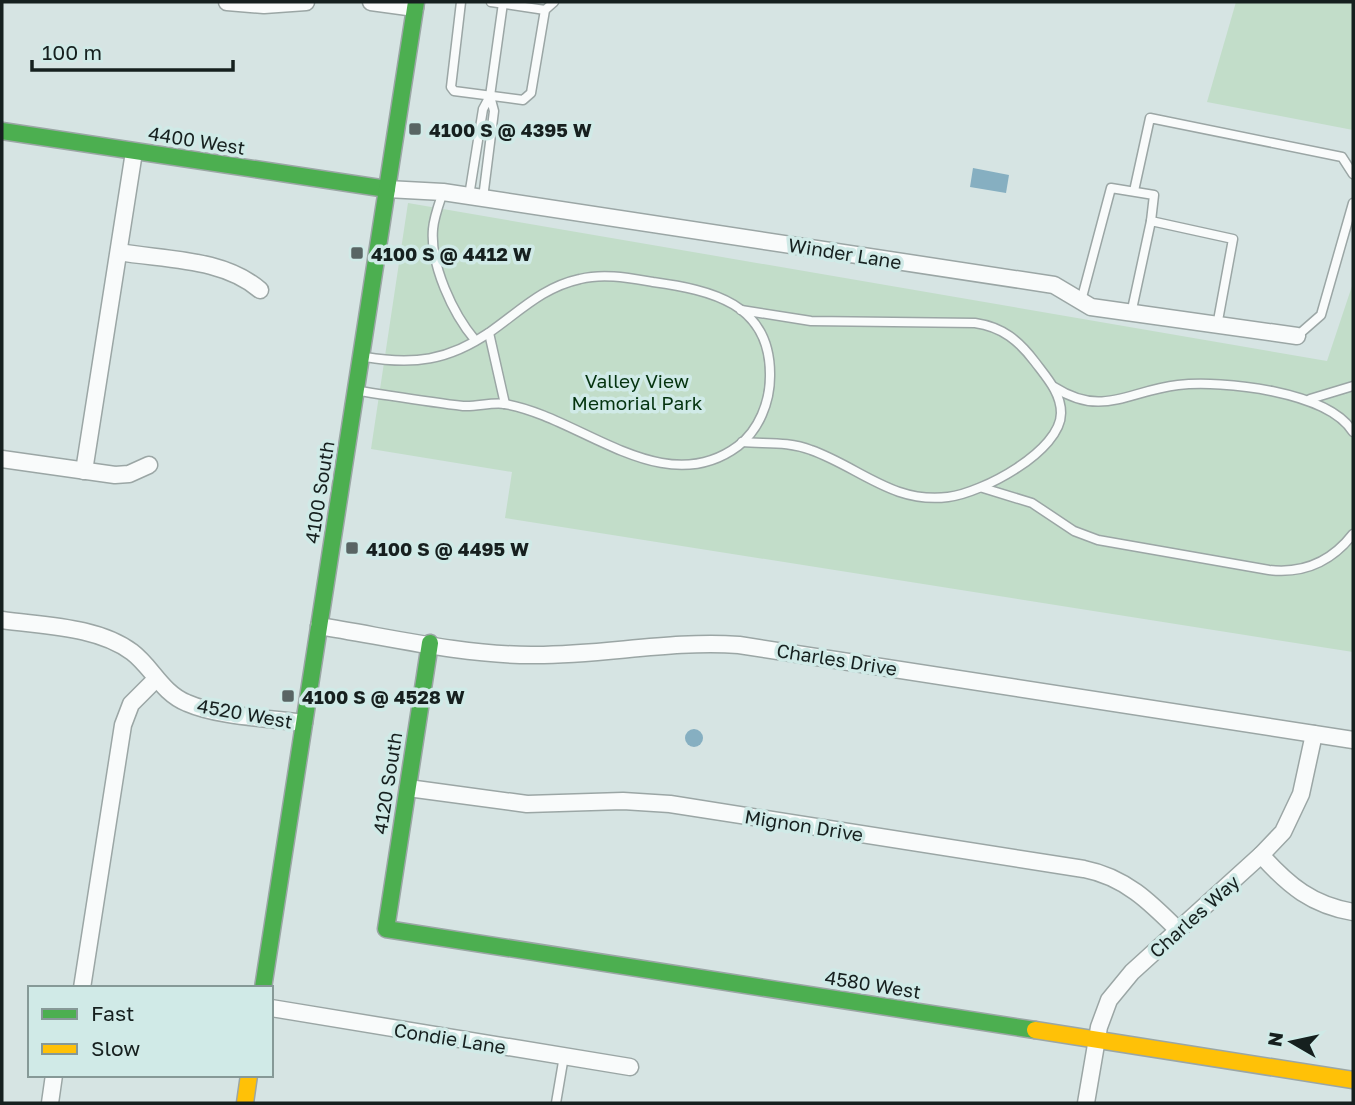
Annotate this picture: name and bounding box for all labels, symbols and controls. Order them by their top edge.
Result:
scale bar [32,28,233,72]
text: 100 m [42,39,102,65]
place label: 4100 S @ 4395 W [429,118,592,141]
street label: 4400 West [147,121,247,159]
marker: 4100 S @ 4395 W [407,121,423,137]
street label: Winder Lane [787,233,903,273]
place label: 4100 S @ 4412 W [371,242,532,265]
marker: 4100 S @ 4412 W [349,245,365,261]
park label: Valley View Memorial Park [572,369,703,414]
street label: 4100 South [300,439,338,545]
place label: 4100 S @ 4495 W [366,537,529,560]
marker: 4100 S @ 4495 W [344,540,360,556]
street label: Charles Drive [775,638,899,680]
place label: 4100 S @ 4528 W [302,685,465,708]
marker: 4100 S @ 4528 W [280,688,296,704]
street label: 4520 West [196,693,294,733]
street label: 4120 South [368,730,406,836]
street label: Mignon Drive [743,804,865,846]
street label: Charles Way [1144,869,1244,962]
street label: 4580 West [823,965,923,1003]
legend [28,986,273,1077]
text: Fast [91,1000,134,1026]
north arrow [1257,1007,1327,1077]
street label: Condie Lane [392,1018,508,1058]
text: N [1262,1030,1287,1048]
text: Slow [91,1035,140,1061]

